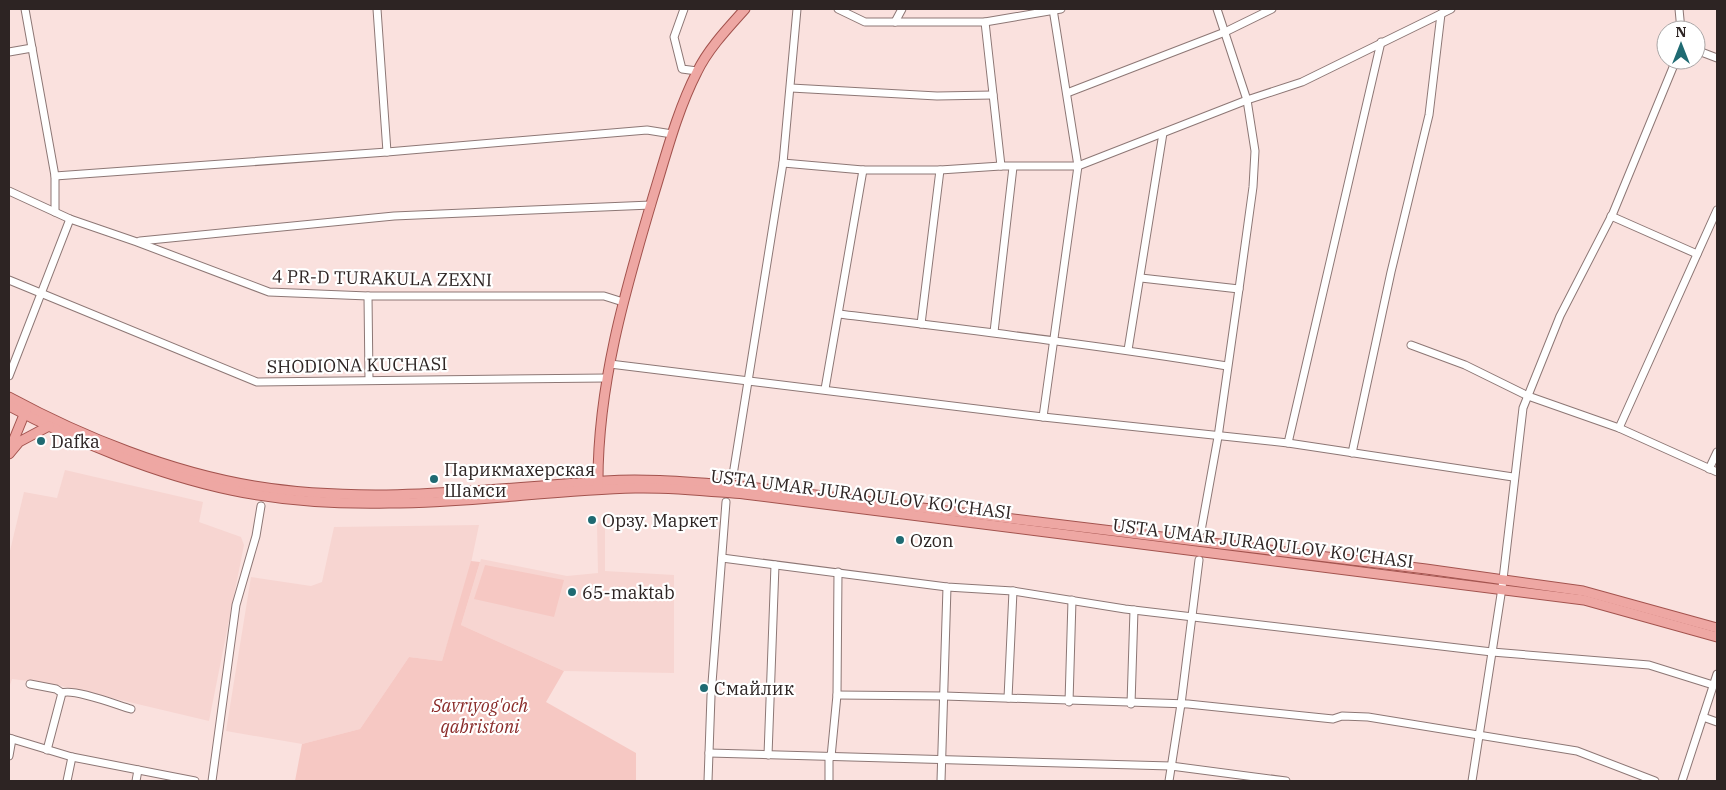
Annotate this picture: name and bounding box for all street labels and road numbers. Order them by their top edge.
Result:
street label: 4 PR-D TURAKULA ZEXNI [272,265,492,291]
street label: SHODIONA KUCHASI [266,352,448,378]
street label: USTA UMAR JURAQULOV KO'CHASI [709,464,1013,524]
street label: USTA UMAR JURAQULOV KO'CHASI [1111,513,1415,573]

